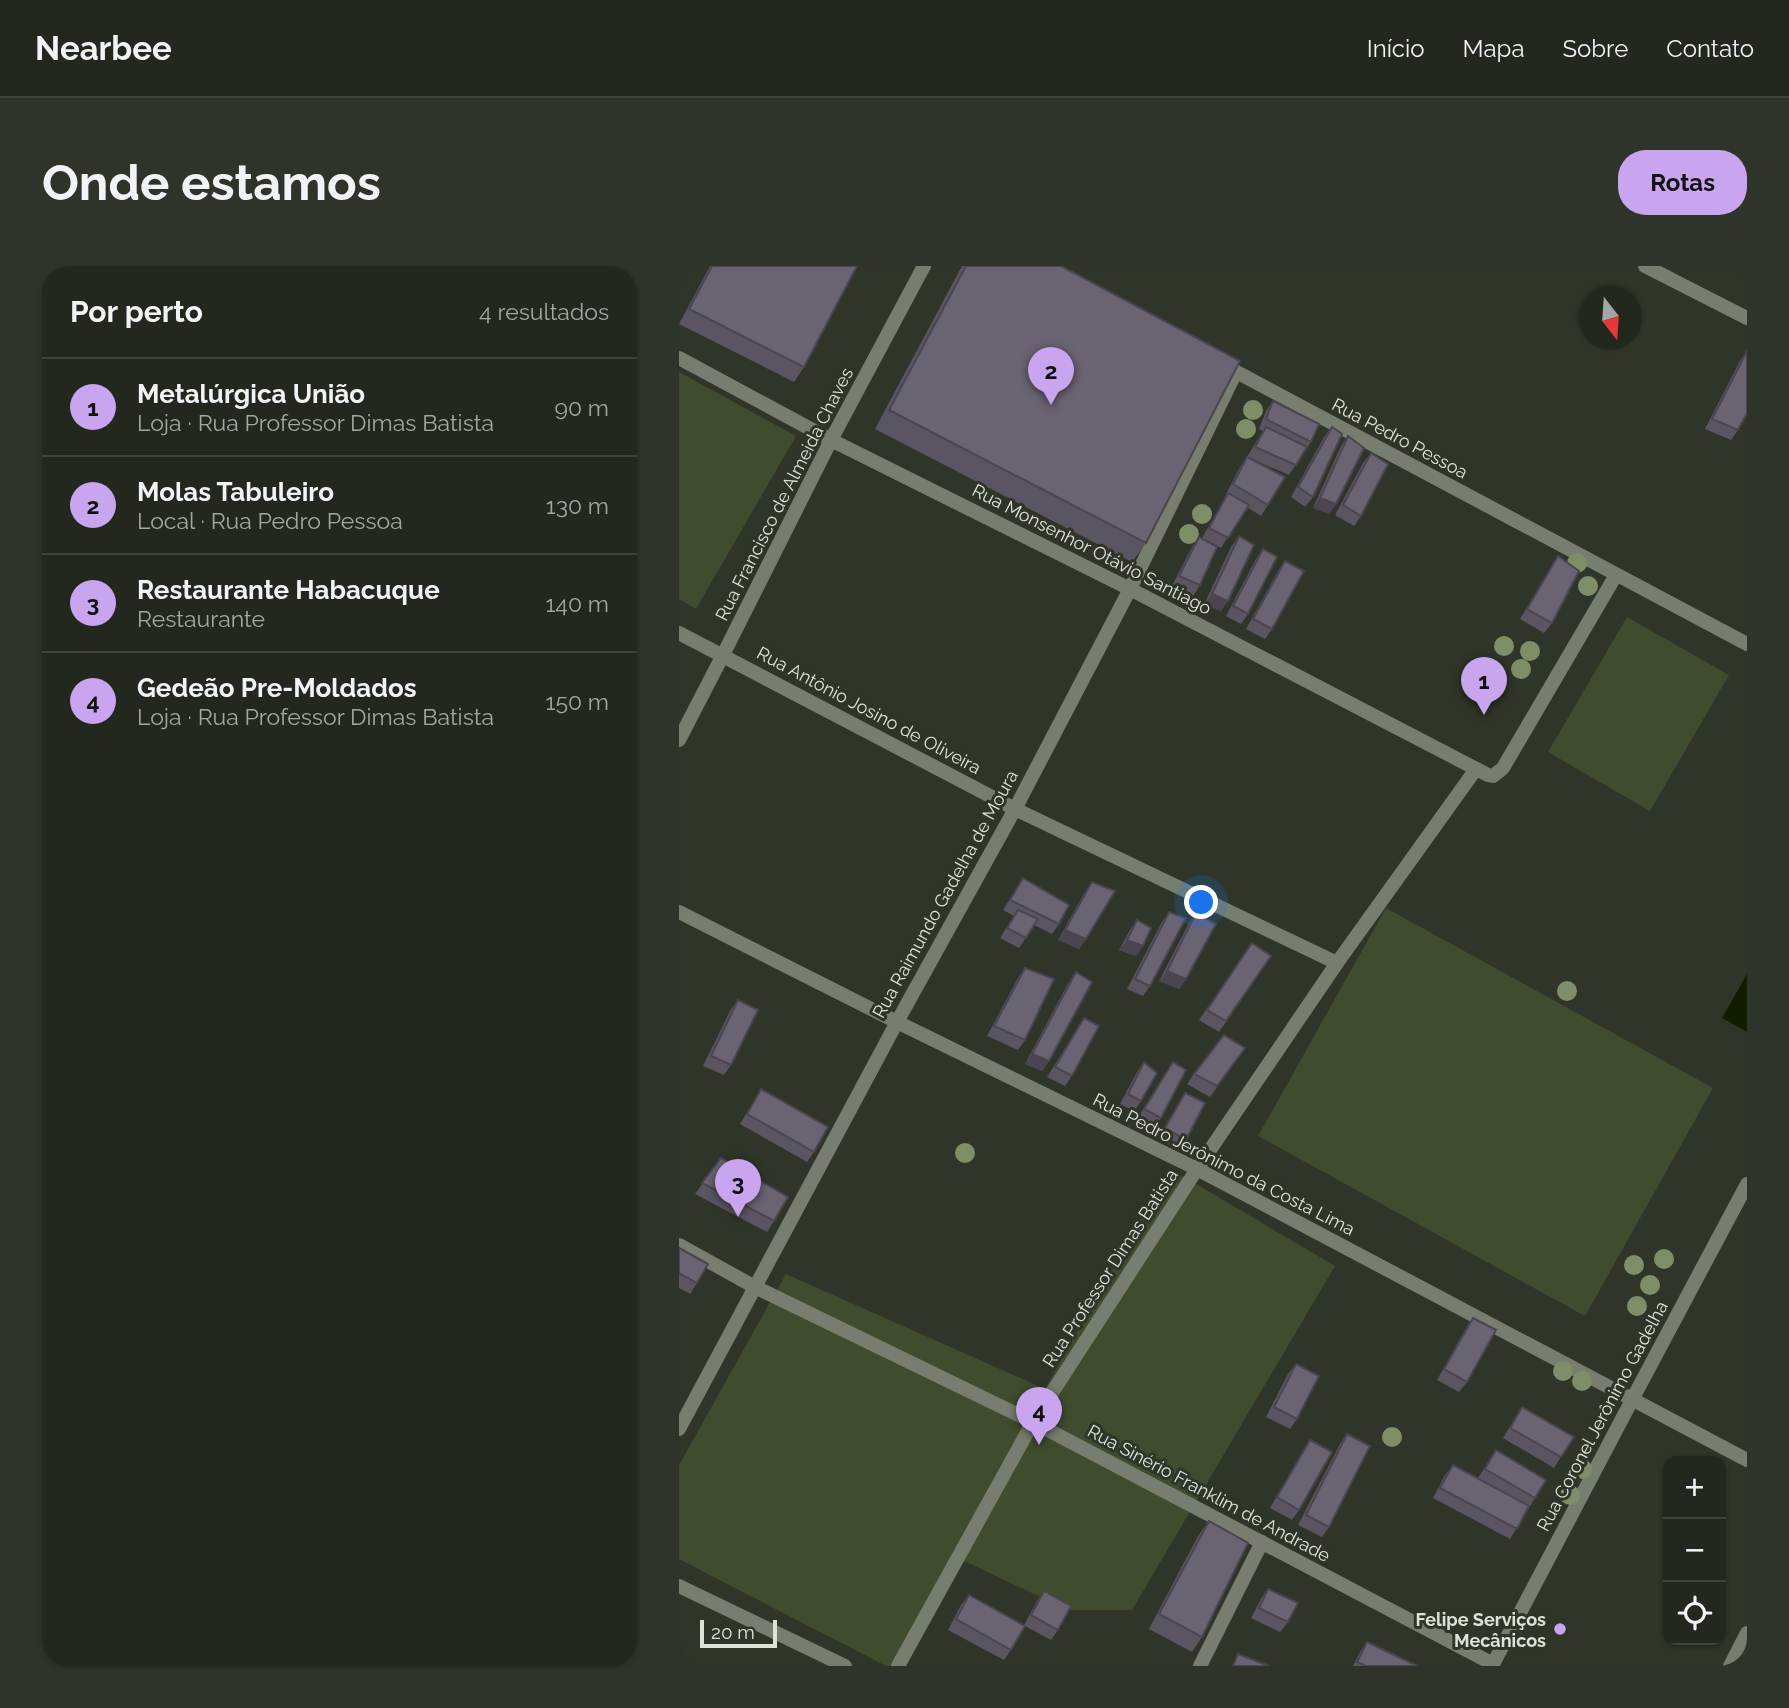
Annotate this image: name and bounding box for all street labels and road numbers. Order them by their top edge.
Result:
street label: Rua Francisco de Almeida Chaves [711,364,857,624]
street label: Rua Pedro Pessoa [1329,393,1471,483]
street label: Rua Monsenhor Otávio Santiago [969,479,1215,619]
street label: Rua Antônio Josino de Oliveira [753,642,985,778]
street label: Rua Raimundo Gadelha de Moura [868,766,1022,1022]
street label: Rua Pedro Jerônimo da Costa Lima [1090,1089,1358,1239]
street label: Rua Professor Dimas Batista [1038,1165,1182,1371]
street label: Rua Coronel Jerônimo Gadelha [1532,1297,1672,1535]
street label: Rua Sinério Franklim de Andrade [1084,1420,1334,1566]

